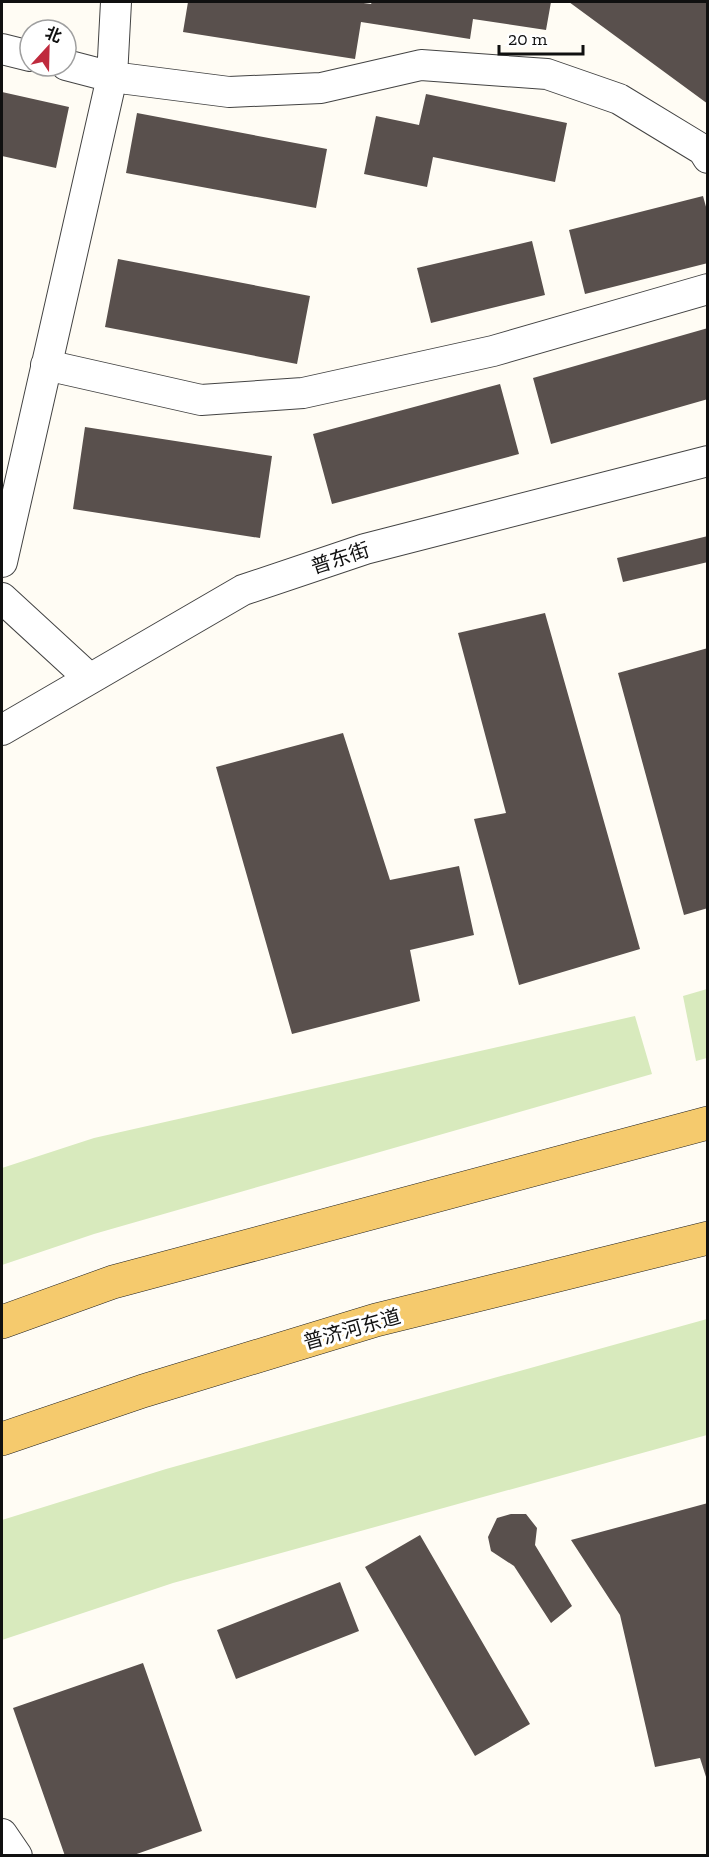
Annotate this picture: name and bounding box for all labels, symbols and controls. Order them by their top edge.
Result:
north arrow [18,18,78,78]
scale bar [499,18,583,56]
text: 北 [42,23,64,46]
text: 20 m [508,28,548,50]
street label: 普东街 [308,537,372,579]
street label: 普济河东道 [301,1304,403,1354]

